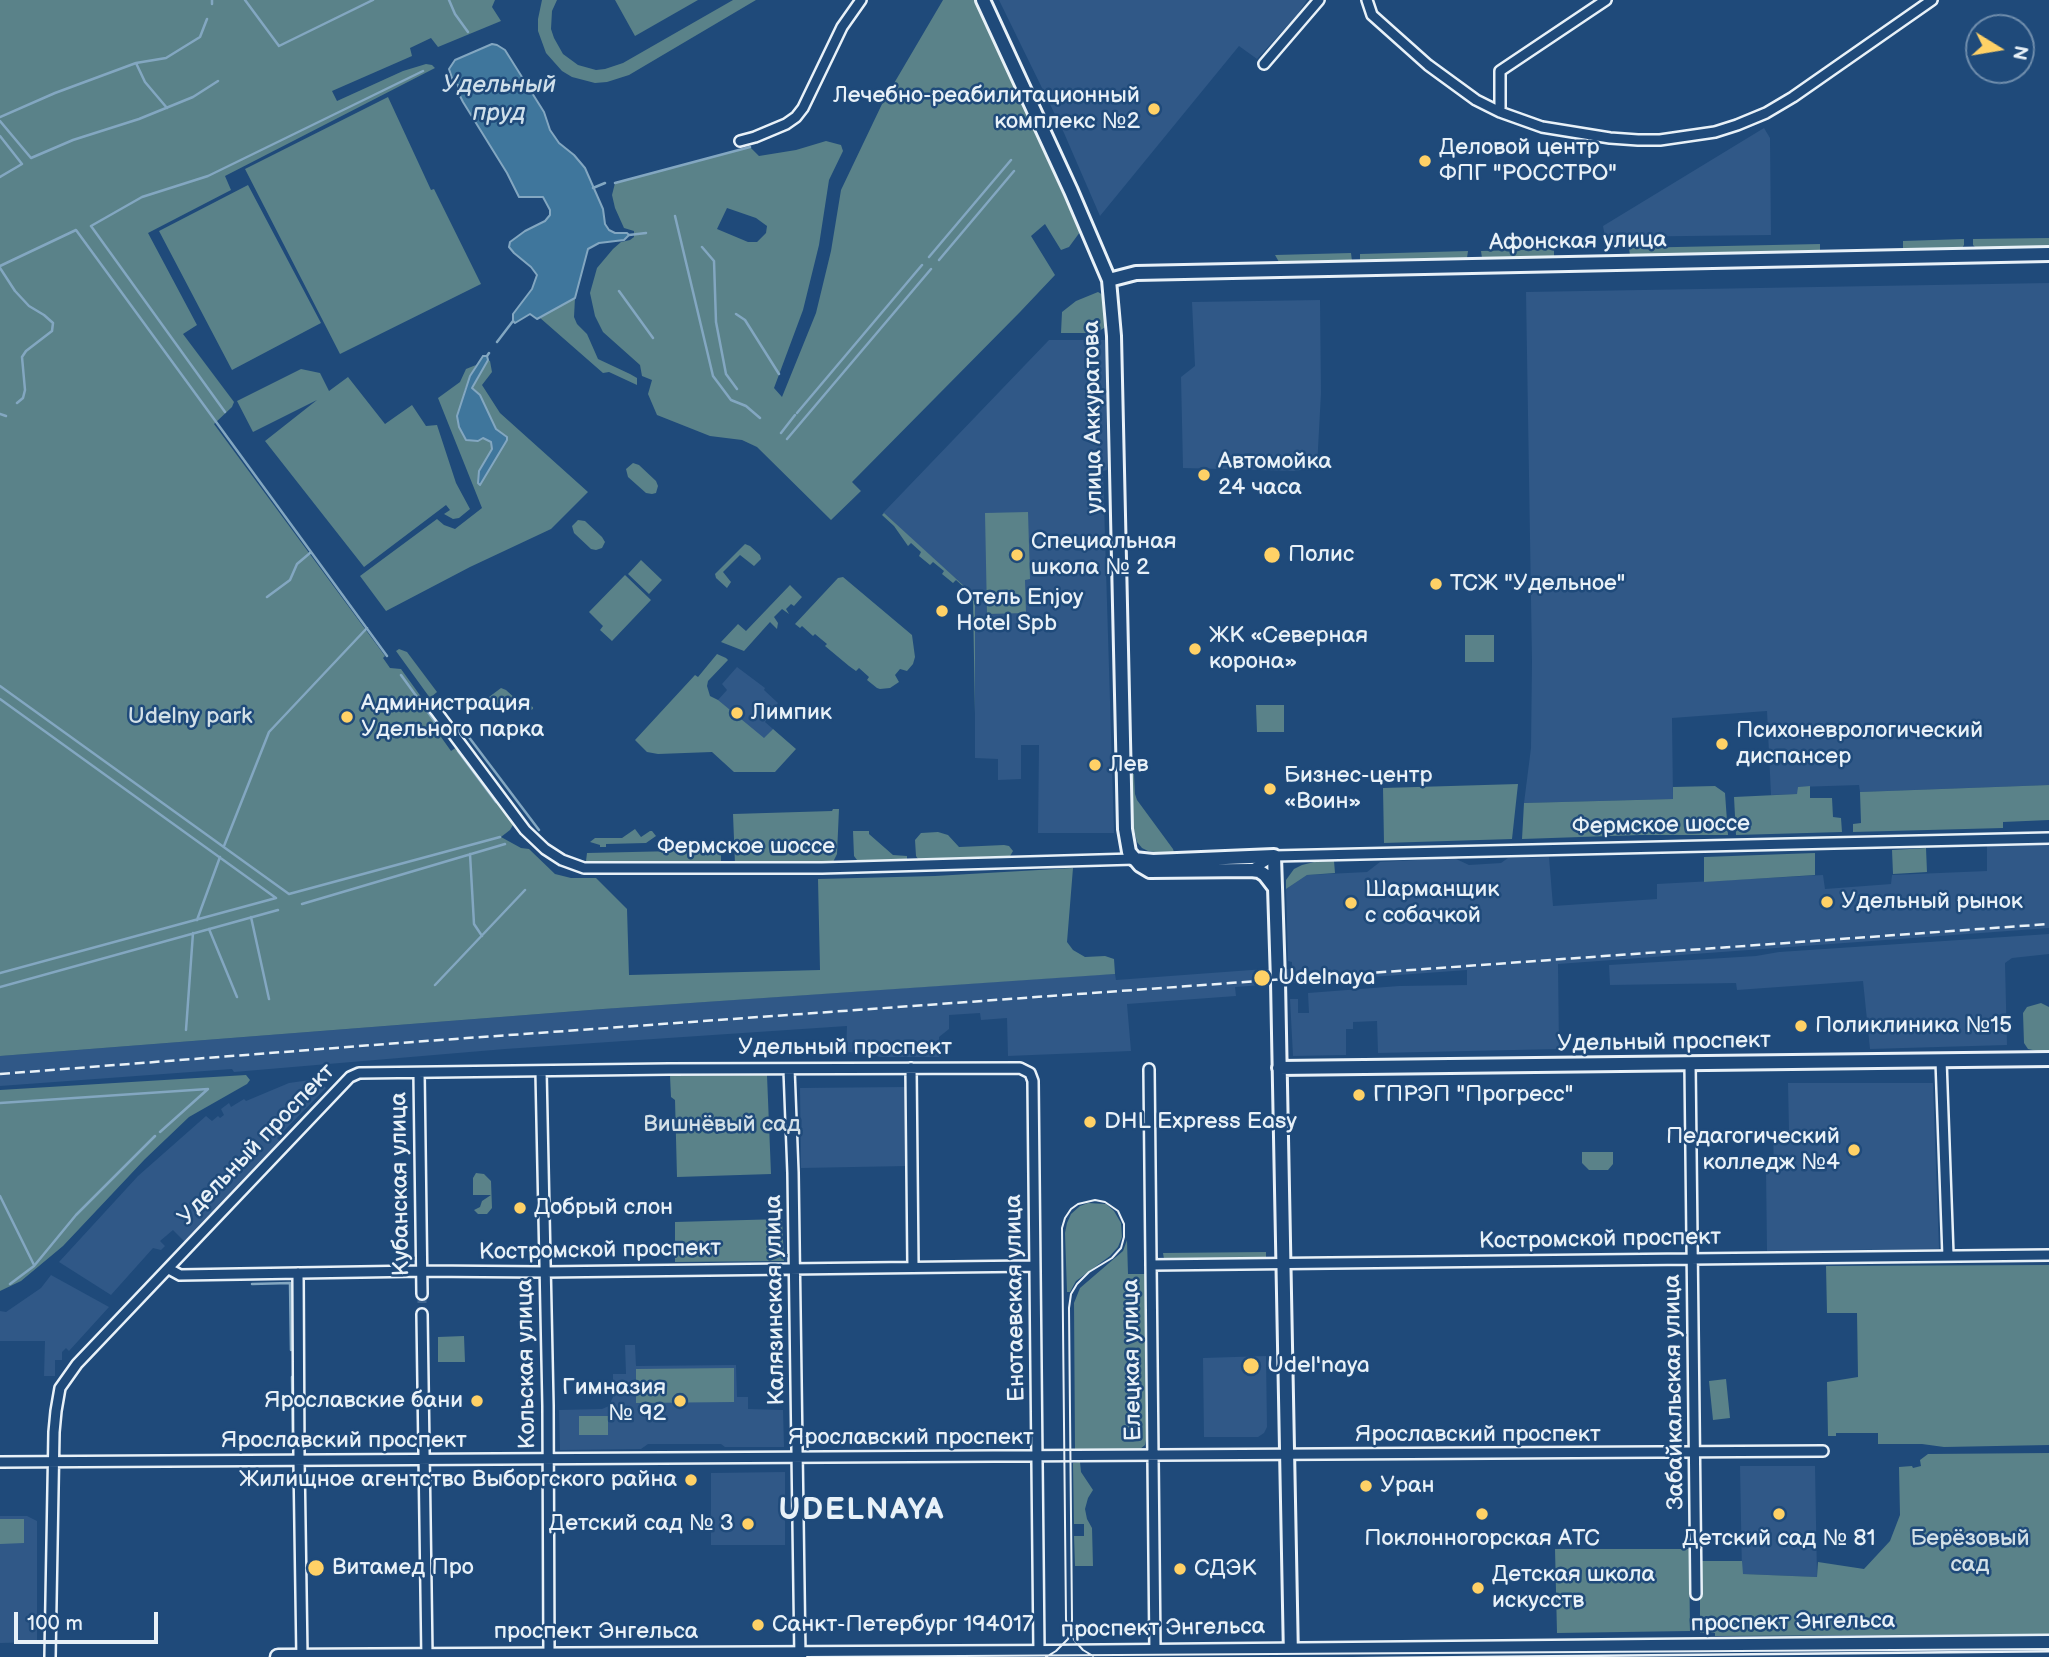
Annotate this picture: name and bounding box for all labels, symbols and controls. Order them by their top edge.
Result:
north arrow [1965,14,2035,84]
text: N [2006,44,2032,62]
water label: Удельный пруд [442,72,556,128]
place label: Лечебно-реабилитационный комплекс №2 [833,82,1140,136]
marker: Лечебно-реабилитационный комплекс №2 [1146,101,1162,117]
place label: Деловой центр ФПГ "РОССТРО" [1439,134,1617,188]
marker: Деловой центр ФПГ "РОССТРО" [1417,153,1433,169]
street label: Афонская улица [1489,227,1667,257]
street label: улица Аккуратова [1079,320,1109,514]
place label: Автомойка 24 часа [1218,448,1332,502]
marker: Автомойка 24 часа [1196,467,1212,483]
place label: Специальная школа № 2 [1031,528,1176,582]
place label: Полис [1288,541,1354,569]
marker: Полис [1262,545,1282,565]
marker: Специальная школа № 2 [1009,547,1025,563]
place label: ТСЖ "Удельное" [1450,570,1625,598]
marker: ТСЖ "Удельное" [1428,576,1444,592]
place label: Отель Enjoy Hotel Spb [956,584,1083,638]
marker: Отель Enjoy Hotel Spb [934,603,950,619]
place label: ЖК «Северная корона» [1209,622,1368,676]
marker: ЖК «Северная корона» [1187,641,1203,657]
place label: Администрация Удельного парка [361,690,544,744]
place label: Лимпик [751,699,832,727]
park label: Udelny park [128,703,252,731]
marker: Лимпик [729,705,745,721]
marker: Администрация Удельного парка [339,709,355,725]
place label: Психоневрологический диспансер [1736,717,1983,771]
marker: Психоневрологический диспансер [1714,736,1730,752]
place label: Лев [1109,751,1148,779]
marker: Лев [1087,757,1103,773]
place label: Бизнес-центр «Воин» [1284,762,1432,816]
marker: Бизнес-центр «Воин» [1262,781,1278,797]
street label: Фермское шоссе [1572,811,1750,841]
street label: Фермское шоссе [657,833,835,861]
place label: Шарманщик с собачкой [1365,876,1500,930]
place label: Удельный рынок [1841,888,2023,916]
marker: Удельный рынок [1819,894,1835,910]
marker: Шарманщик с собачкой [1343,895,1359,911]
place label: Udelnaya [1278,964,1376,992]
marker: Udelnaya [1252,968,1272,988]
place label: Поликлиника №15 [1815,1012,2012,1040]
marker: Поликлиника №15 [1793,1018,1809,1034]
street label: Удельный проспект [1557,1027,1771,1059]
street label: Удельный проспект [738,1034,952,1062]
street label: Удельный проспект [173,1059,341,1231]
place label: ГПРЭП "Прогресс" [1373,1081,1573,1109]
marker: ГПРЭП "Прогресс" [1351,1087,1367,1103]
street label: Кубанская улица [386,1092,416,1276]
place label: DHL Express Easy [1104,1108,1297,1136]
park label: Вишнёвый сад [643,1111,801,1139]
marker: DHL Express Easy [1082,1114,1098,1130]
place label: Педагогический колледж №4 [1666,1123,1840,1177]
marker: Педагогический колледж №4 [1846,1142,1862,1158]
place label: Добрый слон [534,1194,673,1222]
street label: Енотаевская улица [1000,1194,1032,1402]
street label: Калязинская улица [760,1195,792,1405]
marker: Добрый слон [512,1200,528,1216]
street label: Костромской проспект [1479,1224,1721,1256]
street label: Костромской проспект [479,1235,721,1267]
street label: Забайкальская улица [1659,1274,1691,1510]
street label: Кольская улица [512,1279,542,1449]
street label: Елецкая улица [1118,1279,1148,1441]
place label: Udel'naya [1267,1352,1370,1380]
marker: Udel'naya [1241,1356,1261,1376]
place label: Гимназия № 92 [562,1374,666,1428]
place label: Ярославские бани [264,1387,463,1415]
marker: Ярославские бани [469,1393,485,1409]
marker: Гимназия № 92 [672,1393,688,1409]
street label: Ярославский проспект [1355,1421,1601,1449]
street label: Ярославский проспект [788,1424,1034,1452]
street label: Ярославский проспект [221,1427,467,1455]
place label: Жилищное агентство Выборгского райна [239,1466,677,1494]
marker: Жилищное агентство Выборгского райна [683,1472,699,1488]
place label: Уран [1380,1472,1435,1500]
marker: Уран [1358,1478,1374,1494]
district label: UDELNAYA [780,1493,944,1529]
marker: Поклонногорская АТС [1474,1506,1490,1522]
marker: Детский сад № 81 [1771,1506,1787,1522]
place label: Детский сад № 3 [549,1510,734,1538]
marker: Детский сад № 3 [740,1516,756,1532]
place label: Поклонногорская АТС [1364,1525,1600,1553]
place label: Детский сад № 81 [1682,1525,1876,1553]
park label: Берёзовый сад [1910,1525,2030,1579]
place label: Витамед Про [332,1554,474,1582]
place label: СДЭК [1194,1555,1256,1583]
marker: Витамед Про [306,1558,326,1578]
marker: СДЭК [1172,1561,1188,1577]
place label: Детская школа искусств [1492,1561,1655,1615]
marker: Детская школа искусств [1470,1580,1486,1596]
scale bar [18,1598,161,1642]
street label: проспект Энгельса [1690,1607,1896,1639]
text: 100 m [27,1611,83,1636]
place label: Санкт-Петербург 194017 [772,1611,1033,1639]
street label: проспект Энгельса [1060,1613,1266,1645]
marker: Санкт-Петербург 194017 [750,1617,766,1633]
street label: проспект Энгельса [494,1618,698,1646]

